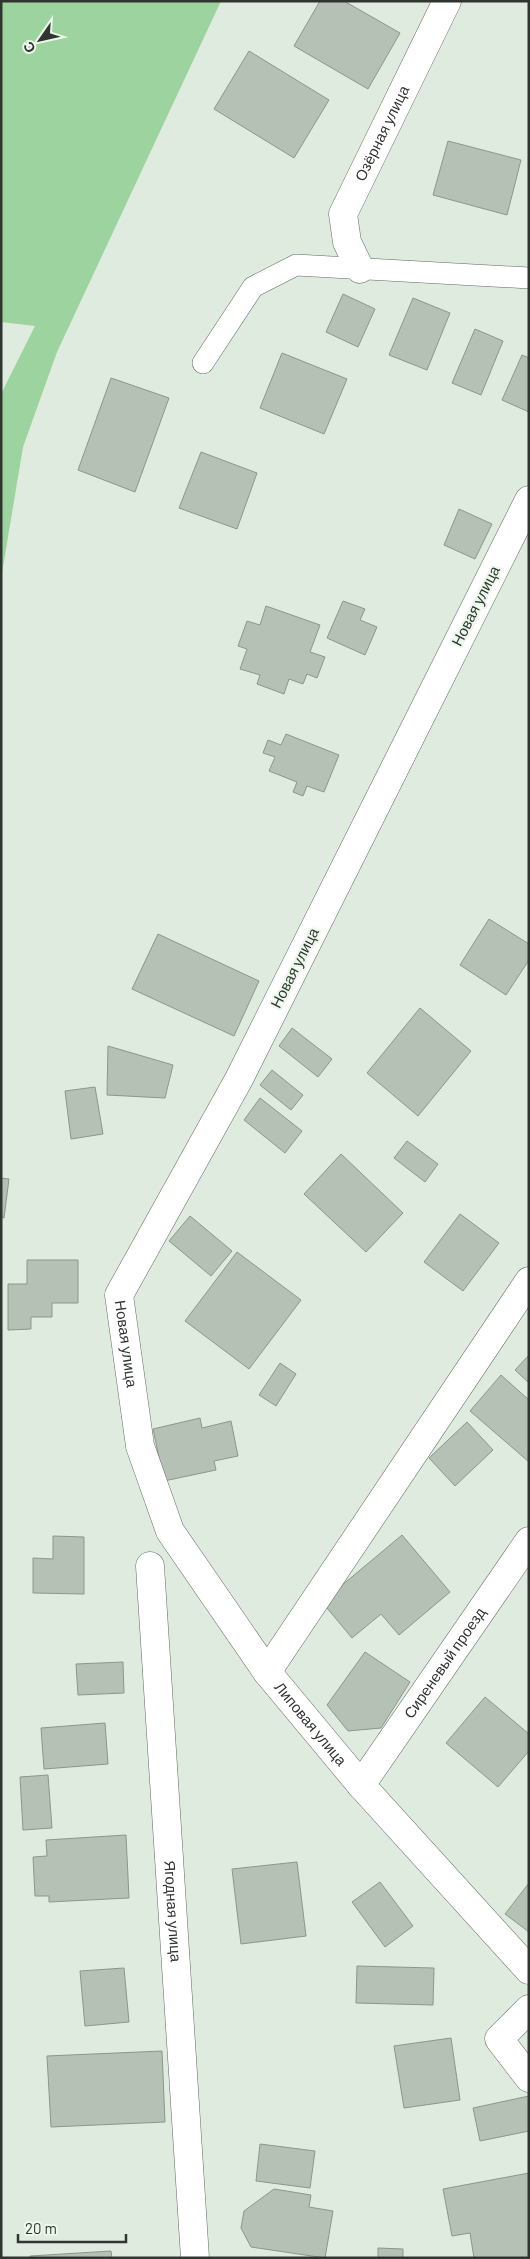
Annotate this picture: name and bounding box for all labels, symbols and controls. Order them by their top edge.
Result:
north arrow [15,15,65,65]
text: С [19,39,39,56]
street label: Озёрная улица [351,82,413,184]
street label: Новая улица [447,562,503,649]
street label: Новая улица [266,924,322,1011]
street label: Новая улица [112,1299,142,1389]
street label: Сиреневый проезд [400,1603,489,1722]
street label: Липовая улица [271,1678,351,1769]
street label: Ягодная улица [161,1860,186,1963]
scale bar [18,2212,125,2244]
text: 20 m [25,2219,57,2237]

